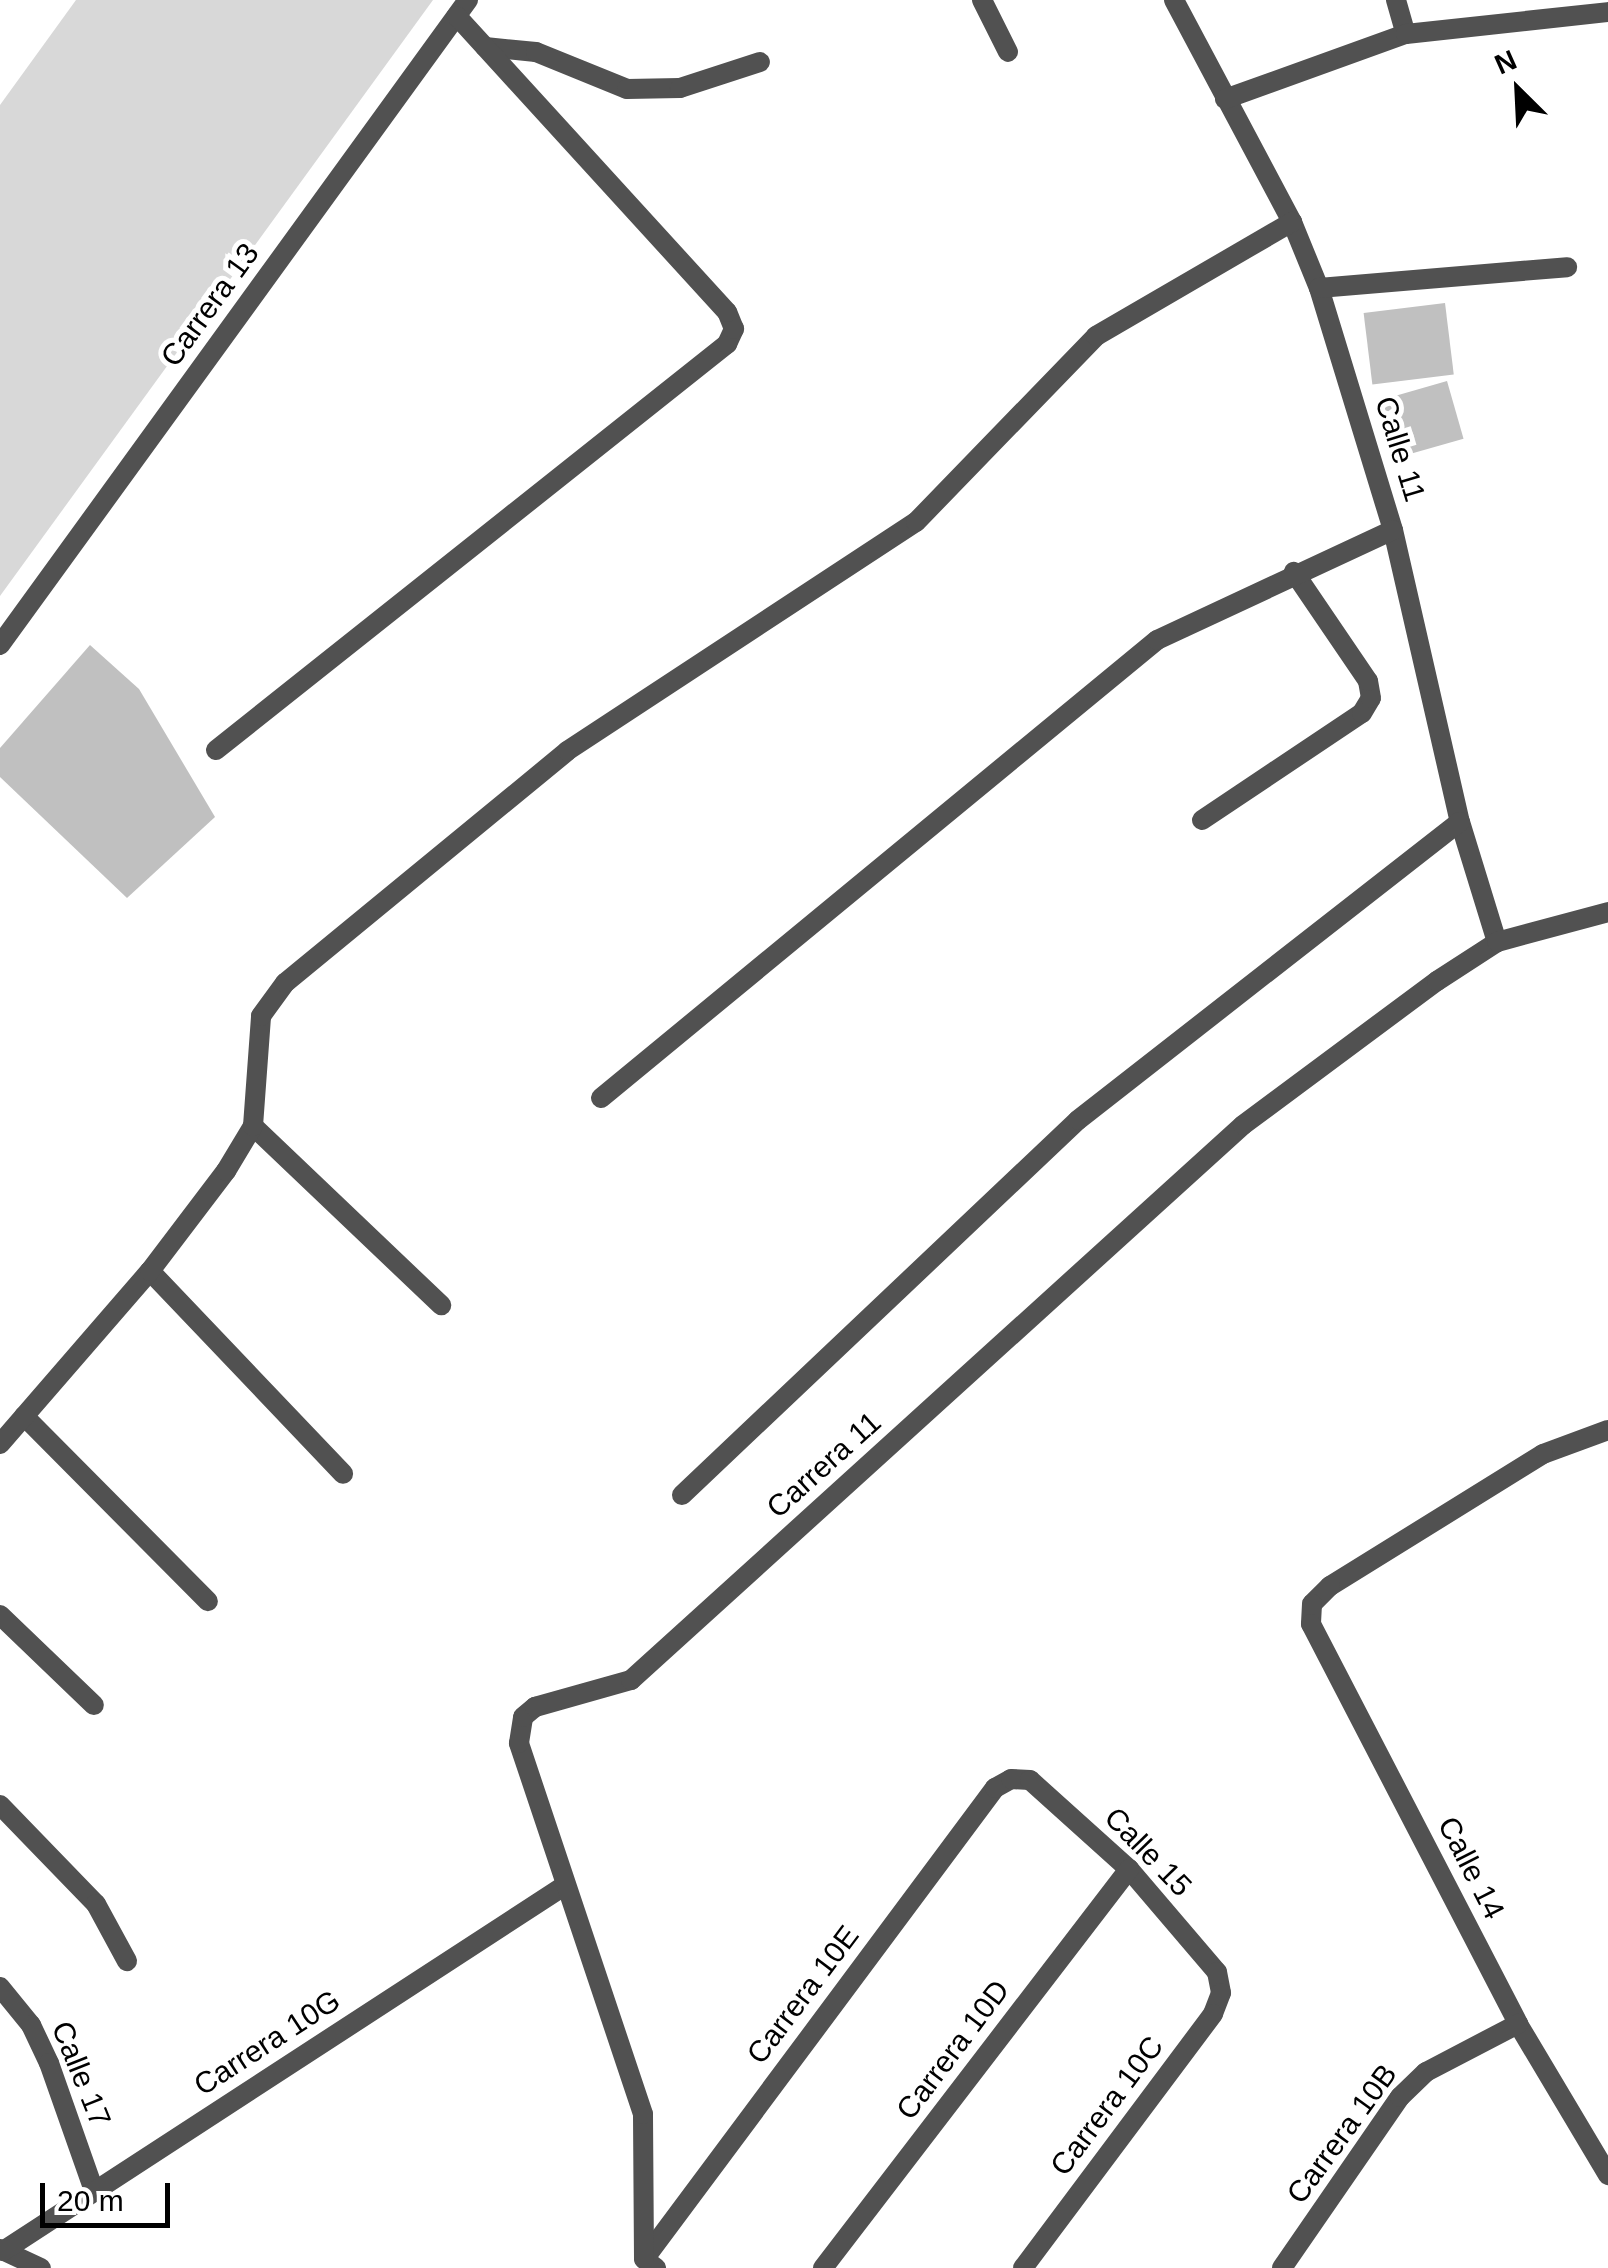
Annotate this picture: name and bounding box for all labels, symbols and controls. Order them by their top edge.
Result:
north arrow [1468,40,1568,140]
text: N [1490,44,1521,80]
street label: Carrera 13 [153,236,267,374]
street label: Calle 11 [1367,392,1433,506]
street label: Carrera 11 [760,1404,888,1526]
street label: Calle 15 [1097,1800,1199,1904]
street label: Calle 14 [1430,1811,1512,1925]
street label: Carrera 10E [739,1919,867,2071]
street label: Carrera 10D [889,1973,1017,2127]
street label: Carrera 10G [187,1983,347,2103]
street label: Calle 17 [44,2016,118,2132]
street label: Carrera 10C [1043,2029,1171,2183]
street label: Carrera 10B [1279,2057,1405,2211]
scale bar [45,2163,175,2225]
text: 20 m [57,2184,124,2217]

